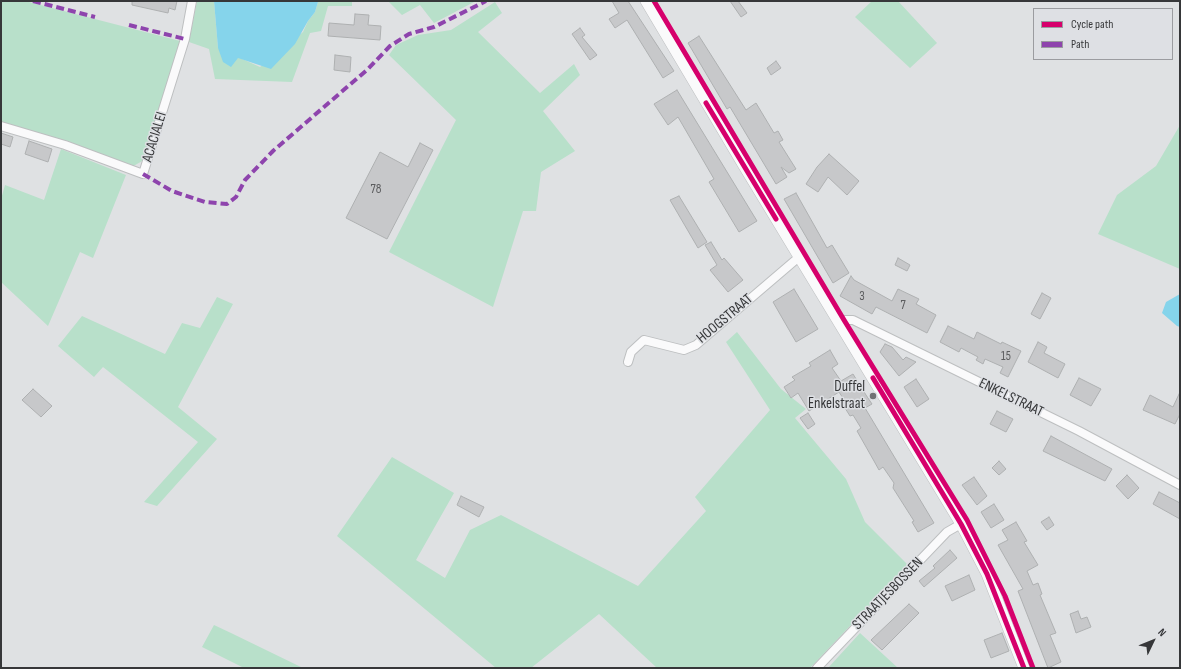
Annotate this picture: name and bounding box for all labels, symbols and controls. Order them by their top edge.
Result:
legend [1033,8,1173,60]
text: Cycle path [1071,17,1113,32]
text: Path [1071,37,1089,52]
street label: ACACIALEI [139,110,171,164]
house number: 78 [371,182,381,198]
house number: 3 [859,289,865,305]
street label: HOOGSTRAAT [693,290,757,348]
house number: 7 [900,298,906,314]
house number: 15 [1001,349,1011,365]
street label: ENKELSTRAAT [976,375,1046,421]
place label: Duffel Enkelstraat [808,378,865,413]
marker: Duffel Enkelstraat [868,391,878,401]
street label: STRAATJESBOSSEN [849,554,927,634]
north arrow [1133,621,1173,661]
text: N [1155,626,1169,639]

